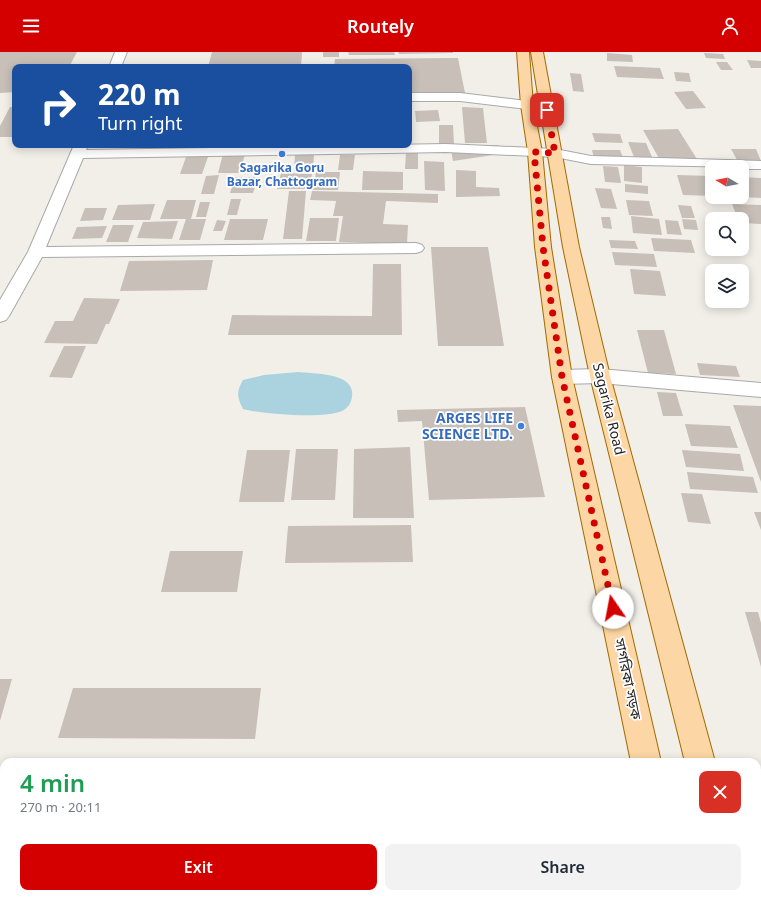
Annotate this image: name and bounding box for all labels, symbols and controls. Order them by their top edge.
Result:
text: Routely [347,14,414,38]
icon: menu [20,15,42,37]
icon: person [719,15,741,37]
text: 220 m [98,75,181,113]
icon: right [32,80,84,132]
pin [530,93,564,127]
icon: arrive [536,99,558,121]
text: Turn right [98,111,182,135]
marker: Sagarika Goru Bazar, Chattogram [277,149,287,159]
place label: Sagarika Goru Bazar, Chattogram [227,159,337,190]
north arrow [705,160,749,204]
map controls [705,160,749,308]
button: search [705,212,749,256]
button: layers [705,264,749,308]
street label: Sagarika Road [589,361,630,457]
place label: ARGES LIFE SCIENCE LTD. [422,408,513,443]
marker: ARGES LIFE SCIENCE LTD. [516,421,526,431]
position arrow [592,587,634,629]
street label: সাগরিকা সড়ক [610,636,646,722]
text: 4 min [20,766,85,799]
button: close [699,771,741,813]
text: 270 m · 20:11 [20,798,101,816]
button: Exit [20,844,377,890]
button: Share [385,844,741,890]

